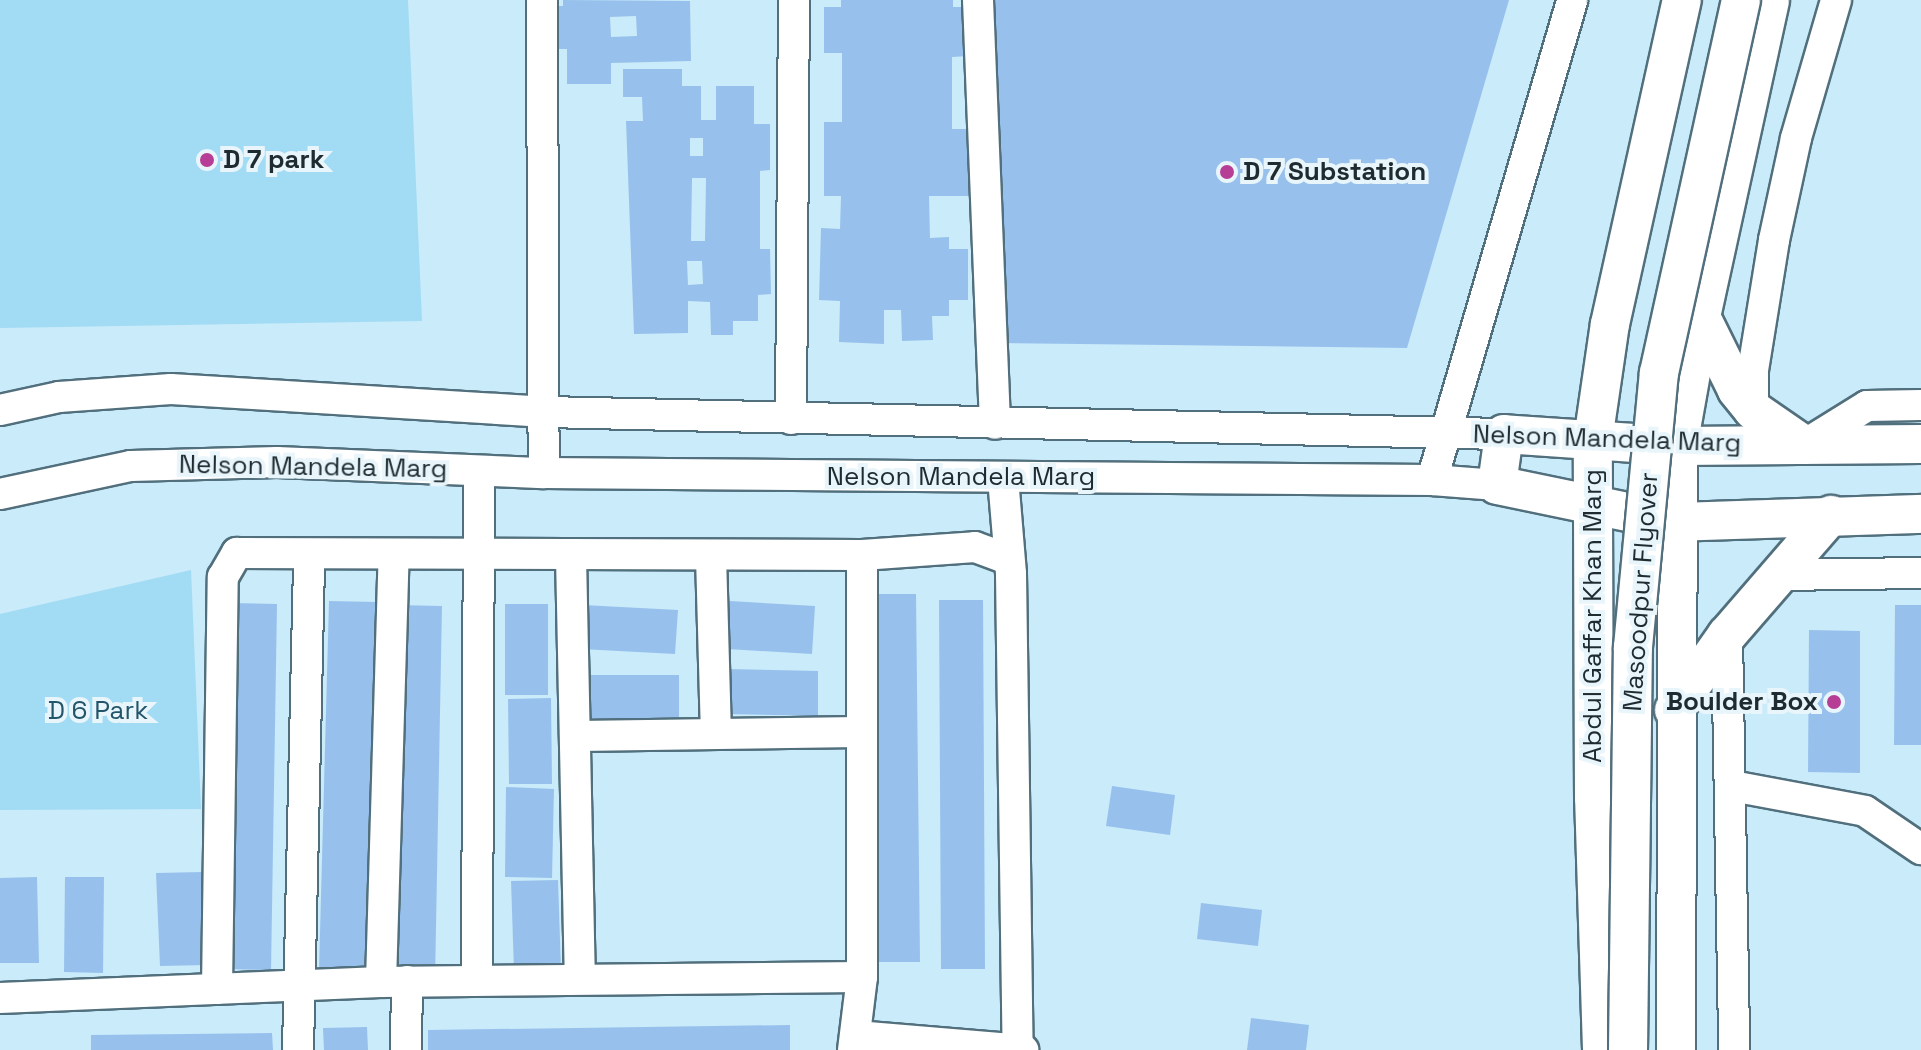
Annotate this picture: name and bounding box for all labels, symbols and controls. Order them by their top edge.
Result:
place label: D 7 park [223,144,325,176]
marker: D 7 park [198,151,216,169]
place label: D 7 Substation [1243,156,1426,188]
marker: D 7 Substation [1218,163,1236,181]
street label: Nelson Mandela Marg [1472,419,1742,459]
street label: Nelson Mandela Marg [179,449,447,485]
street label: Nelson Mandela Marg [827,461,1095,493]
street label: Abdul Gaffar Khan Marg [1577,469,1609,763]
street label: Masoodpur Flyover [1617,471,1665,713]
place label: Boulder Box [1666,686,1818,718]
marker: Boulder Box [1825,693,1843,711]
park label: D 6 Park [48,695,148,727]

